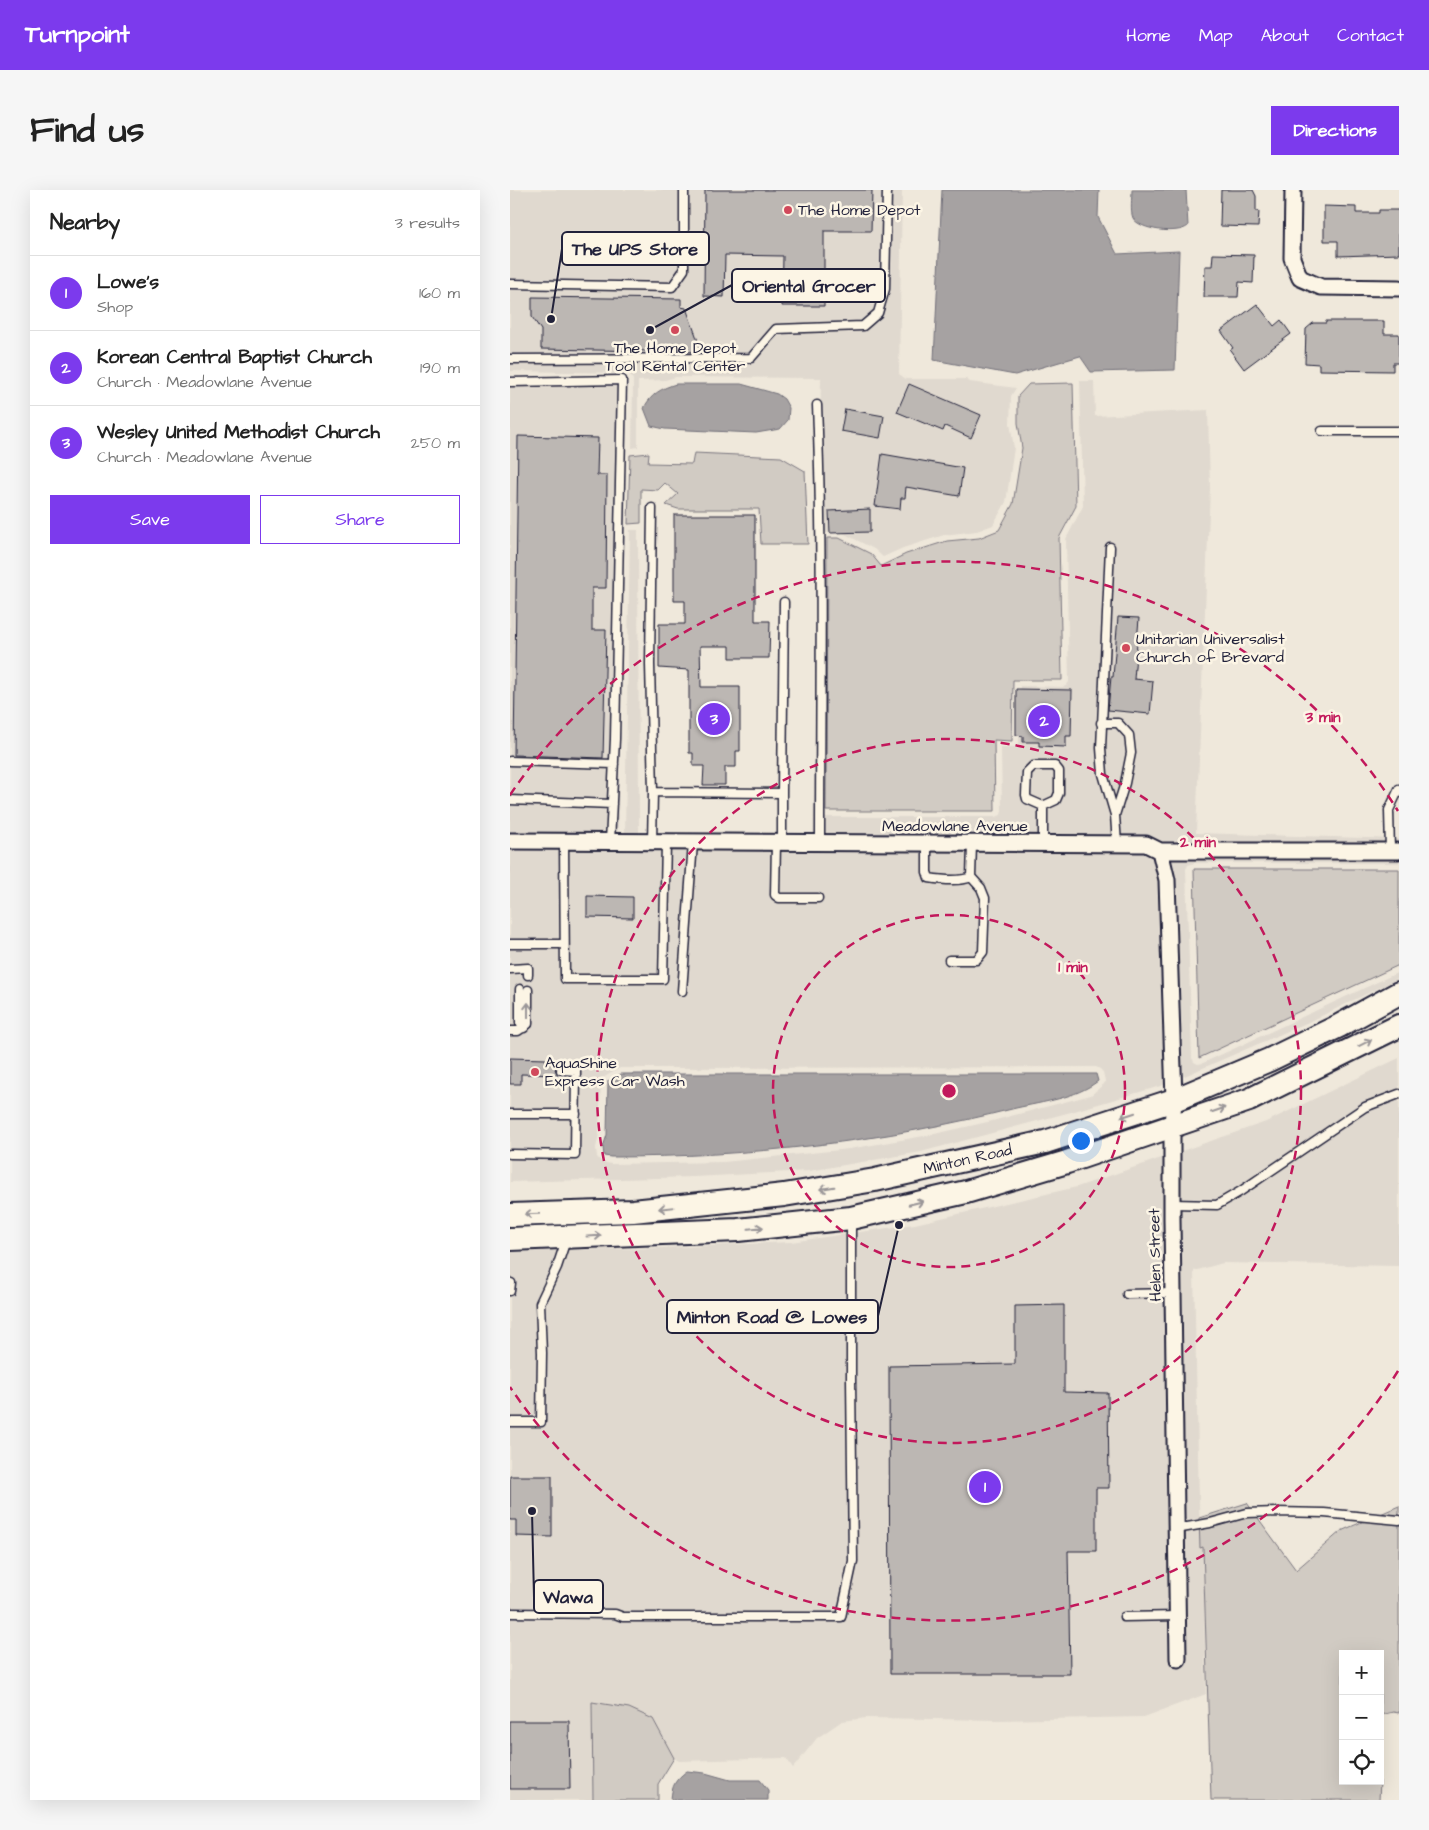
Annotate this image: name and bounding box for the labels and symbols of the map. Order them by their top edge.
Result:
place label: The Home Depot [798,199,921,221]
marker: The Home Depot [782,204,794,216]
callout: The UPS Store [562,232,709,265]
text: The UPS Store [571,237,698,262]
callout: Oriental Grocer [732,269,885,302]
text: Oriental Grocer [742,274,876,299]
marker: The Home Depot Tool Rental Center [669,324,681,336]
place label: The Home Depot Tool Rental Center [605,337,745,377]
place label: Unitarian Universalist Church of Brevard [1136,628,1285,668]
marker: Unitarian Universalist Church of Brevard [1120,642,1132,654]
pin: 3 [698,700,730,738]
pin: 2 [1028,702,1060,740]
text: 3 min [1304,707,1341,728]
street label: Meadowlane Avenue [882,815,1028,837]
text: 2 min [1179,832,1217,853]
text: 1 min [1058,957,1088,978]
one-way arrow [523,1002,533,1018]
one-way arrow [1358,1038,1373,1048]
place label: AquaShine Express Car Wash [545,1052,685,1092]
marker: AquaShine Express Car Wash [529,1066,541,1078]
centre of rings [940,1082,958,1100]
one-way arrow [1209,1105,1225,1114]
one-way arrow [1120,1111,1136,1120]
your location [1068,1128,1094,1154]
street label: Minton Road [921,1139,1014,1180]
one-way arrow [819,1184,835,1194]
one-way arrow [908,1198,924,1207]
one-way arrow [658,1203,674,1213]
street label: Helen Street [1143,1208,1167,1302]
one-way arrow [524,1209,540,1219]
one-way arrow [748,1223,764,1233]
one-way arrow [585,1232,601,1241]
callout: Minton Road @ Lowes [667,1300,878,1333]
text: Minton Road @ Lowes [677,1305,867,1330]
pin: 1 [969,1468,1001,1506]
callout: Wawa [534,1580,603,1613]
text: Wawa [542,1585,594,1610]

